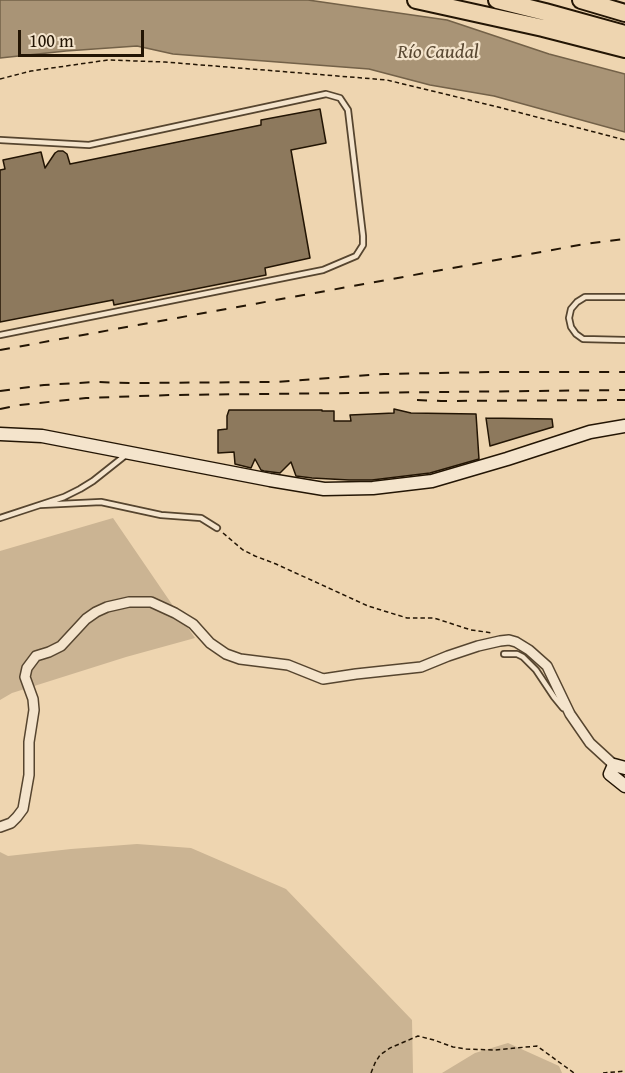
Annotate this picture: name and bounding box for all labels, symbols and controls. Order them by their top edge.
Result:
scale bar [21,18,147,56]
text: 100 m [29,27,74,54]
water label: Río Caudal [397,41,479,65]

